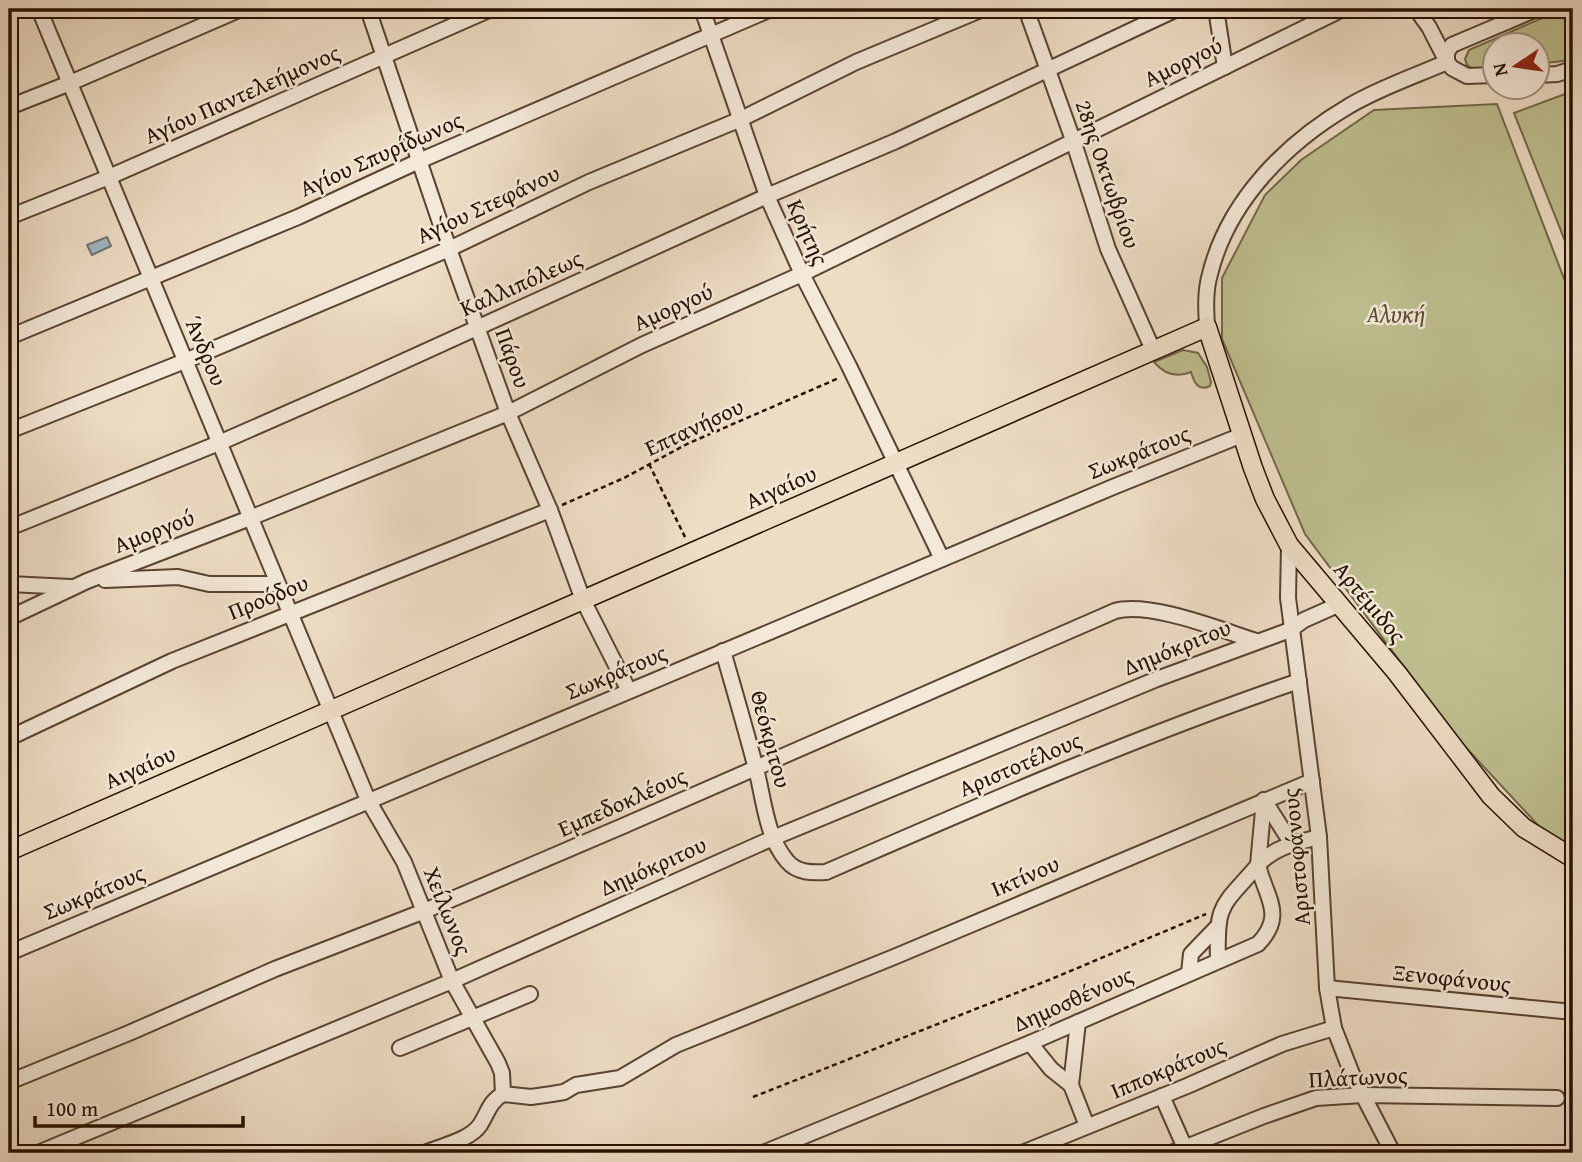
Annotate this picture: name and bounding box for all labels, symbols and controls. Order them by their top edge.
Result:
street label: Αμοργού [1138,28,1228,95]
north arrow [1480,32,1550,102]
street label: Αγίου Παντελεήμονος [139,35,345,152]
text: N [1484,60,1515,79]
street label: 28ης Οκτωβρίου [1068,95,1149,253]
street label: Αγίου Σπυρίδωνος [294,103,468,204]
street label: Αγίου Στεφάνου [411,156,565,251]
street label: Κρήτης [779,193,838,270]
street label: Καλλιπόλεως [454,241,587,324]
street label: Αμοργού [628,274,718,339]
park label: Αλυκή [1366,297,1425,330]
street label: Άνδρου [177,311,236,391]
street label: Πάρου [487,323,540,393]
street label: Επτανήσου [639,389,749,464]
street label: Σωκράτους [1083,416,1195,487]
street label: Αιγαίου [740,456,822,517]
street label: Αμοργού [109,500,199,561]
street label: Αρτέμιδος [1326,554,1415,650]
street label: Προόδου [223,565,313,628]
street label: Δημόκριτου [1118,610,1236,683]
street label: Σωκράτους [560,635,672,708]
street label: Θεόκριτου [743,686,800,791]
street label: Αριστοτέλους [953,723,1087,804]
street label: Αιγαίου [99,736,181,797]
street label: Εμπεδοκλέους [552,758,692,845]
street label: Αριστοφάνους [1273,787,1318,927]
street label: Δημόκριτου [594,827,711,904]
street label: Ικτίνου [985,846,1064,905]
street label: Σωκράτους [38,855,150,928]
street label: Χείλωνος [416,862,481,960]
street label: Ξενοφάνους [1392,955,1513,1000]
street label: Δημοσθένους [1008,957,1138,1040]
street label: Ιπποκράτους [1105,1028,1231,1107]
street label: Πλάτωνος [1308,1057,1409,1096]
scale bar [35,1085,243,1129]
text: 100 m [46,1093,98,1124]

